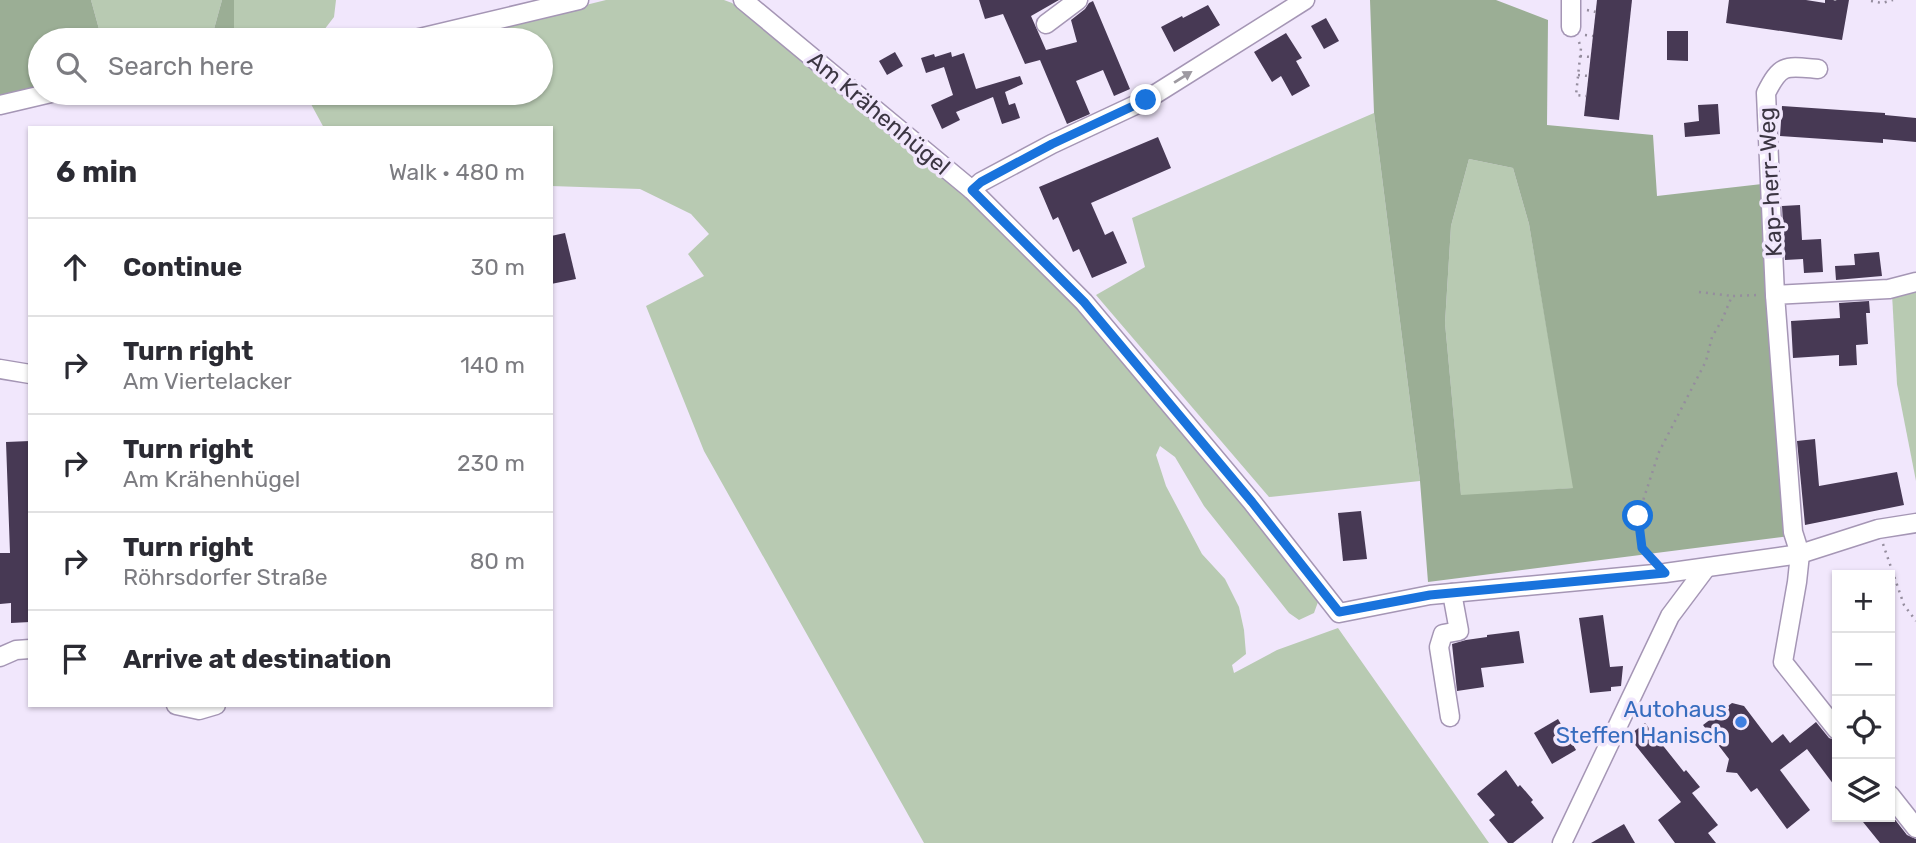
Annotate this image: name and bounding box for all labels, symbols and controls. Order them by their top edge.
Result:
search box [28,28,553,105]
street label: Am Krähenhügel [802,45,956,181]
icon: search [52,48,90,86]
text: Search here [108,51,254,82]
one-way arrow [1173,70,1192,83]
route end [1130,84,1161,115]
street label: Kap-herr-Weg [1752,106,1788,258]
text: 6 min [56,154,137,190]
text: Walk · 480 m [389,158,525,186]
icon: ahead [56,248,94,286]
text: Continue [123,252,242,283]
text: 30 m [470,253,525,281]
text: Turn right [123,336,253,367]
icon: right [56,346,94,384]
text: 140 m [460,351,525,379]
text: Am Viertelacker [123,367,292,395]
text: Turn right [123,434,253,465]
icon: right [56,444,94,482]
text: 230 m [457,449,525,477]
text: Am Krähenhügel [123,465,300,493]
route start [1622,500,1653,531]
text: Turn right [123,532,253,563]
icon: right [56,542,94,580]
text: 80 m [470,547,525,575]
text: Röhrsdorfer Straße [123,563,328,591]
map controls [1832,570,1895,822]
button: + [1832,570,1895,633]
button: − [1832,633,1895,696]
icon: arrive [56,640,94,678]
text: Arrive at destination [123,644,391,675]
place label: Autohaus Steffen Hanisch [1556,695,1727,749]
button: locate [1832,696,1895,759]
marker: Autohaus Steffen Hanisch [1733,714,1749,730]
button: layers [1832,759,1895,822]

